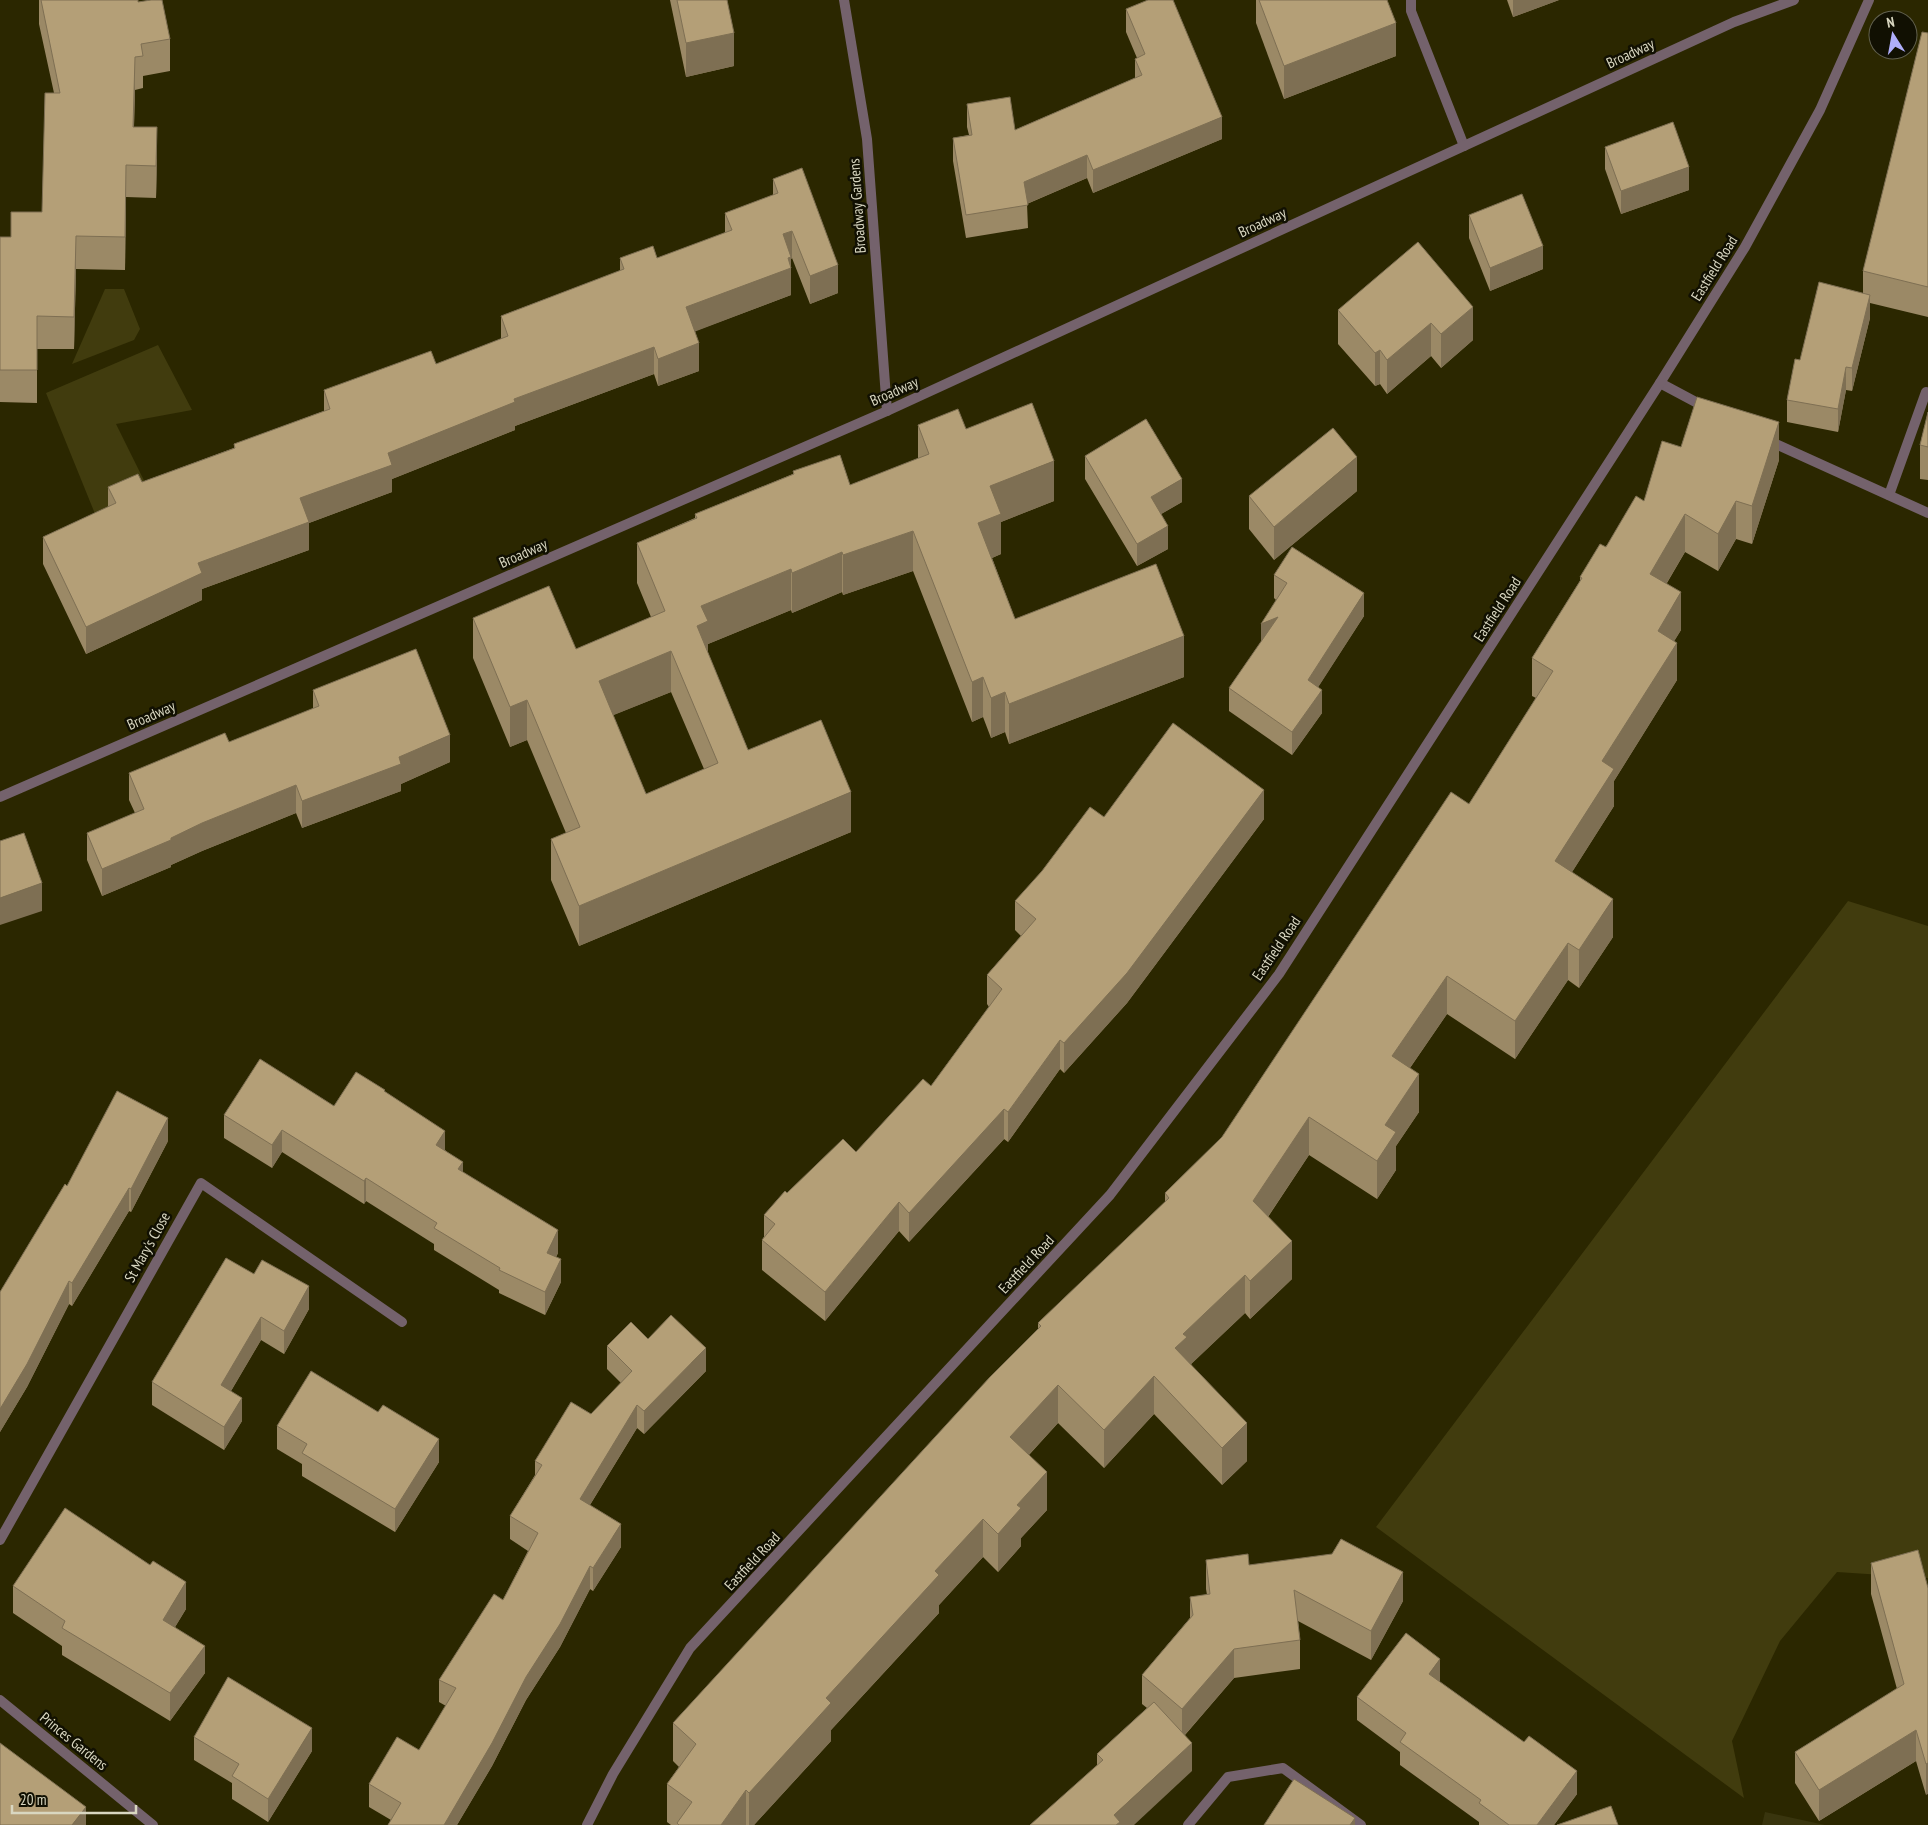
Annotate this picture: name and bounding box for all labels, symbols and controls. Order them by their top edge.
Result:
north arrow [1868,10,1918,60]
text: N [1885,13,1896,32]
street label: Broadway [1603,34,1657,72]
street label: Broadway Gardens [844,158,870,254]
street label: Broadway [1235,203,1289,241]
street label: Eastfield Road [1687,232,1741,304]
street label: Broadway [867,372,921,410]
street label: Broadway [496,534,550,572]
street label: Eastfield Road [1469,573,1525,645]
street label: Broadway [124,696,178,734]
street label: Eastfield Road [1248,912,1304,984]
street label: St Mary's Close [120,1209,174,1285]
street label: Eastfield Road [994,1231,1058,1297]
street label: Eastfield Road [720,1528,784,1594]
street label: Princes Gardens [36,1708,112,1774]
scale bar [12,1782,136,1814]
text: 20 m [20,1790,46,1809]

